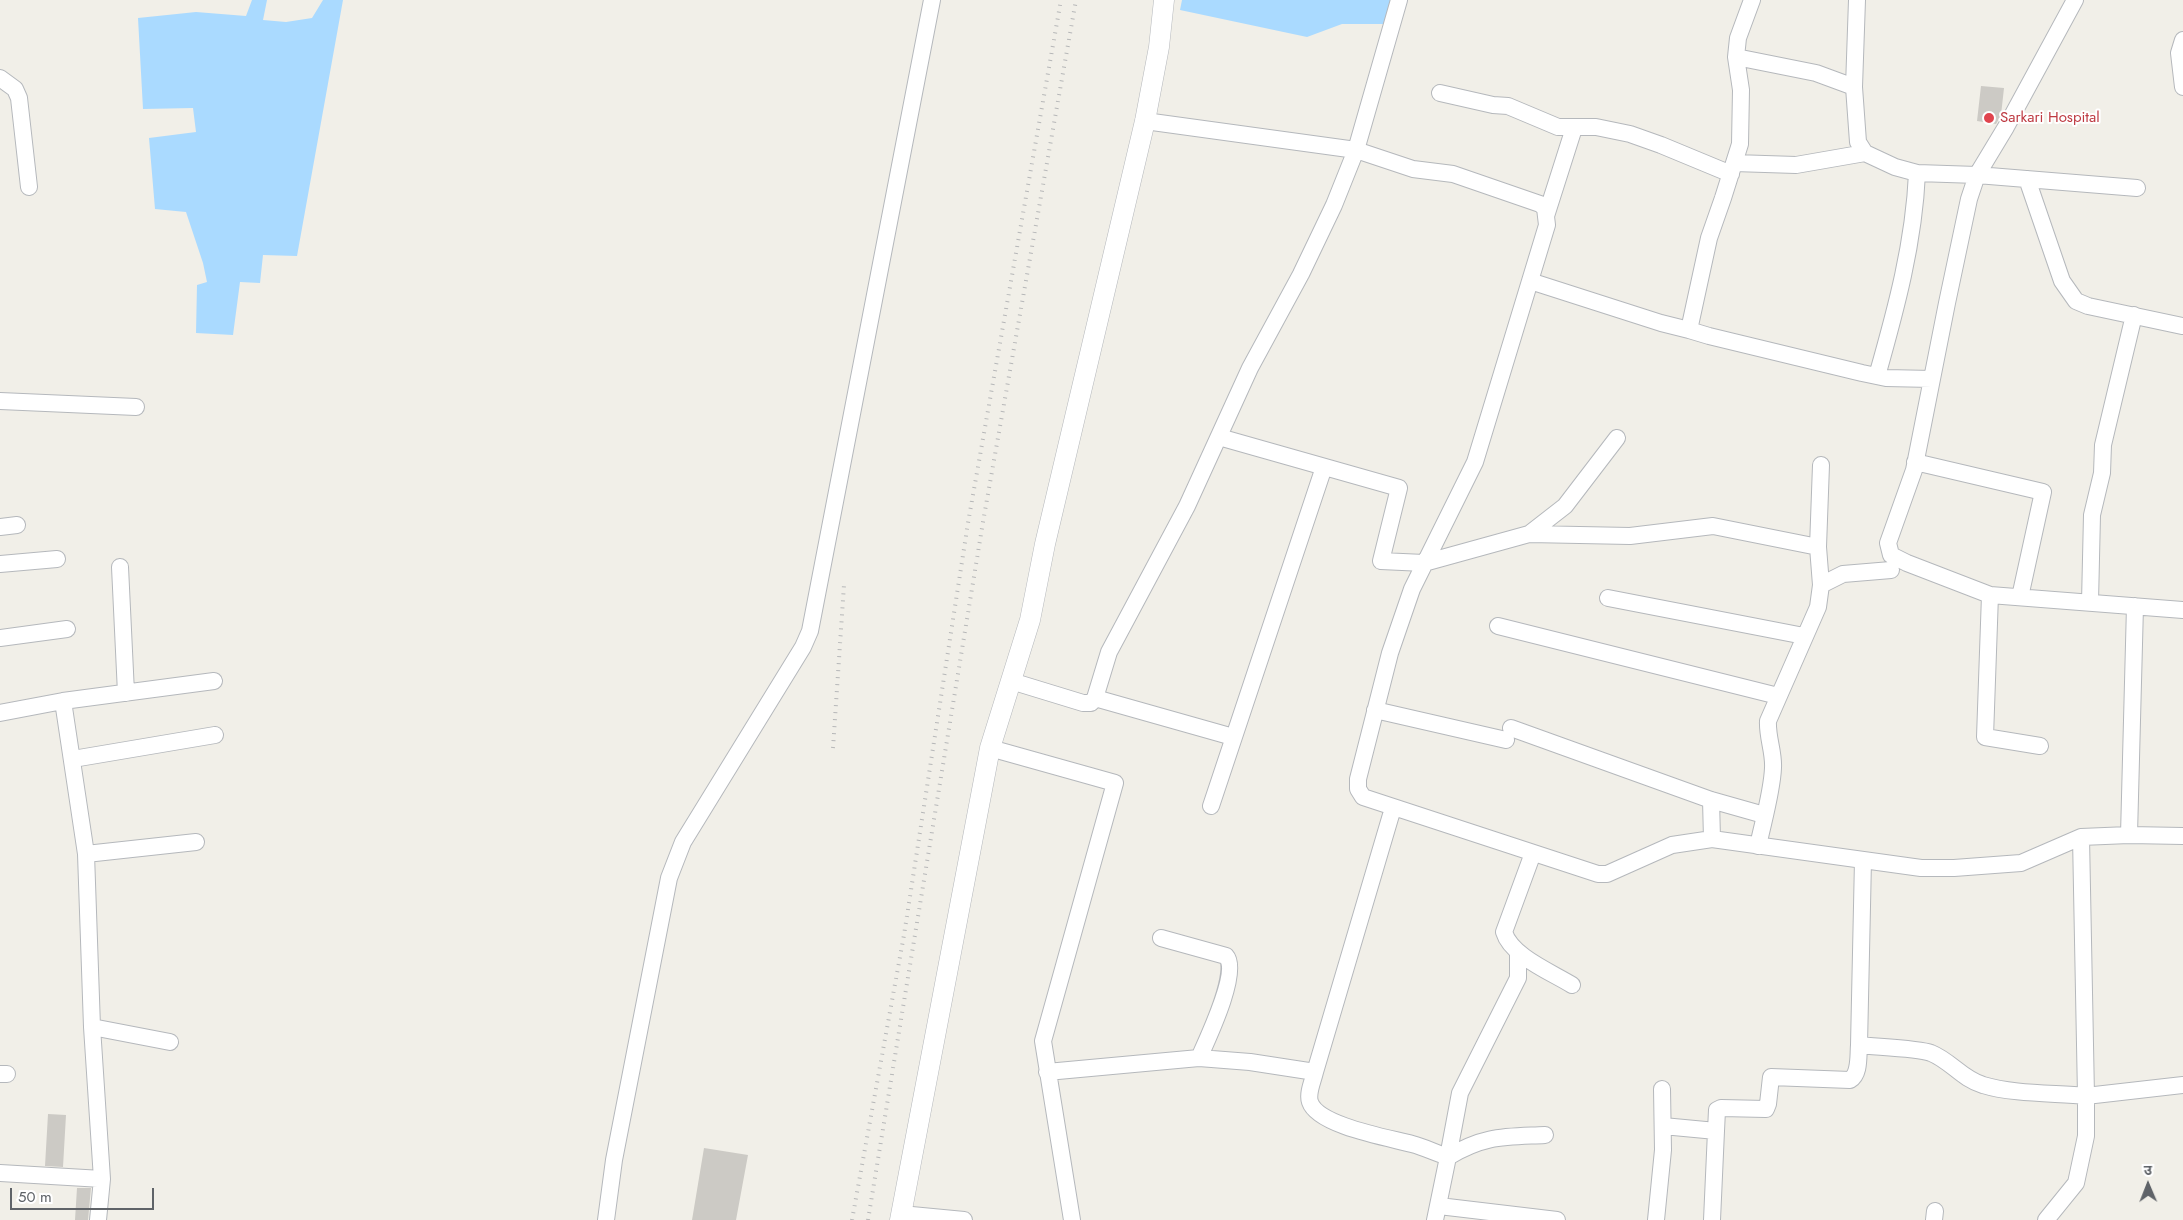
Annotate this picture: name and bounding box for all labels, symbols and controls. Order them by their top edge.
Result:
place label: Sarkari Hospital [2000,109,2100,127]
marker: Sarkari Hospital [1982,111,1996,125]
north arrow [2123,1160,2173,1210]
text: उ [2143,1160,2152,1180]
scale bar [12,1178,156,1210]
text: 50 m [18,1186,52,1208]

